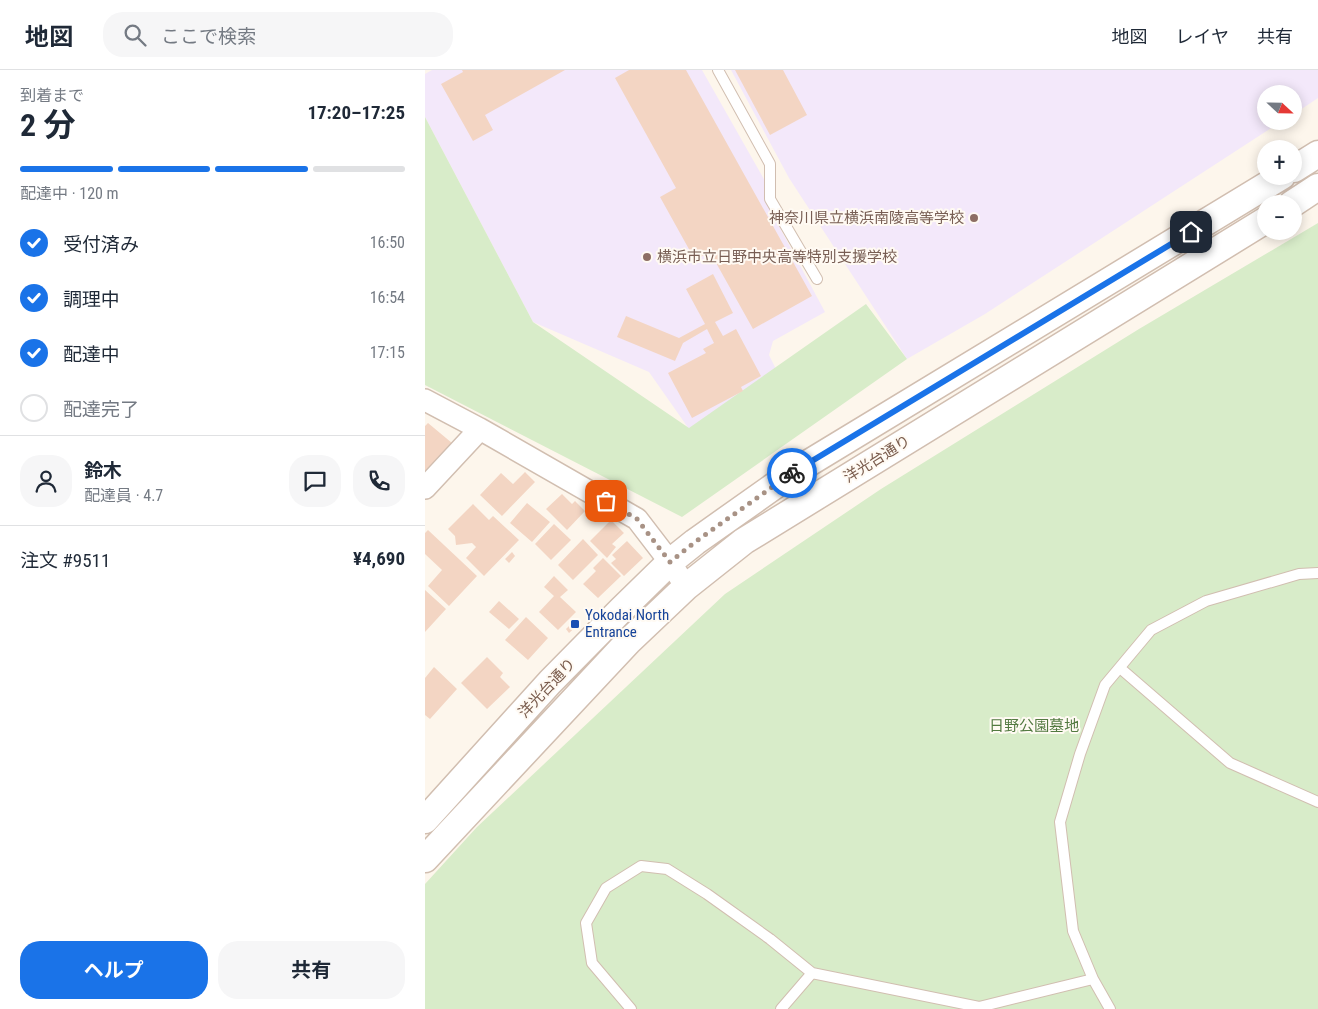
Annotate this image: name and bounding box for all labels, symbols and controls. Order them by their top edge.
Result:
search box [103,12,453,57]
icon: search [121,21,149,49]
text: 地図 [25,23,73,51]
text: ここで検索 [161,25,256,48]
text: 地図 [1112,26,1148,47]
text: レイヤ [1176,26,1229,47]
text: 共有 [1257,26,1293,47]
north arrow [1257,85,1303,130]
map controls [1257,85,1302,240]
text: 到着まで [20,86,84,105]
text: 17:20–17:25 [307,101,405,124]
text: 2 分 [20,106,76,144]
button: + [1257,140,1302,185]
text: 配達中 · 120 m [20,184,119,203]
button: − [1257,195,1302,240]
place label: 神奈川県立横浜南陵高等学校 [769,209,964,227]
pin [1170,211,1212,253]
marker: 神奈川県立横浜南陵高等学校 [968,212,980,224]
icon: home [1177,218,1205,246]
icon: check [20,229,48,257]
text: 受付済み [63,233,139,256]
text: 16:50 [370,233,405,252]
place label: 横浜市立日野中央高等特別支援学校 [657,248,897,266]
marker: 横浜市立日野中央高等特別支援学校 [641,251,653,263]
icon: check [20,284,48,312]
text: 調理中 [63,288,120,311]
text: 16:54 [370,288,405,307]
icon: check [20,339,48,367]
text: 配達中 [63,343,120,366]
text: 17:15 [370,343,405,362]
text: 配達完了 [63,398,139,421]
street label: 洋光台通り [840,431,914,487]
courier [767,448,817,498]
button: person [20,455,72,507]
button: chat [289,455,341,507]
button: phone [353,455,405,507]
text: 鈴木 [84,459,122,482]
icon: bike [778,459,806,487]
pin [585,480,627,522]
text: 配達員 · 4.7 [84,486,163,505]
icon: bag [592,487,620,515]
text: ¥4,690 [353,547,405,570]
text: 注文 #9511 [20,549,110,572]
place label: Yokodai North Entrance [585,606,669,641]
marker: Yokodai North Entrance [569,618,581,630]
street label: 洋光台通り [515,654,579,722]
park label: 日野公園墓地 [989,717,1079,735]
button: ヘルプ [20,941,208,999]
button: 共有 [218,941,405,999]

